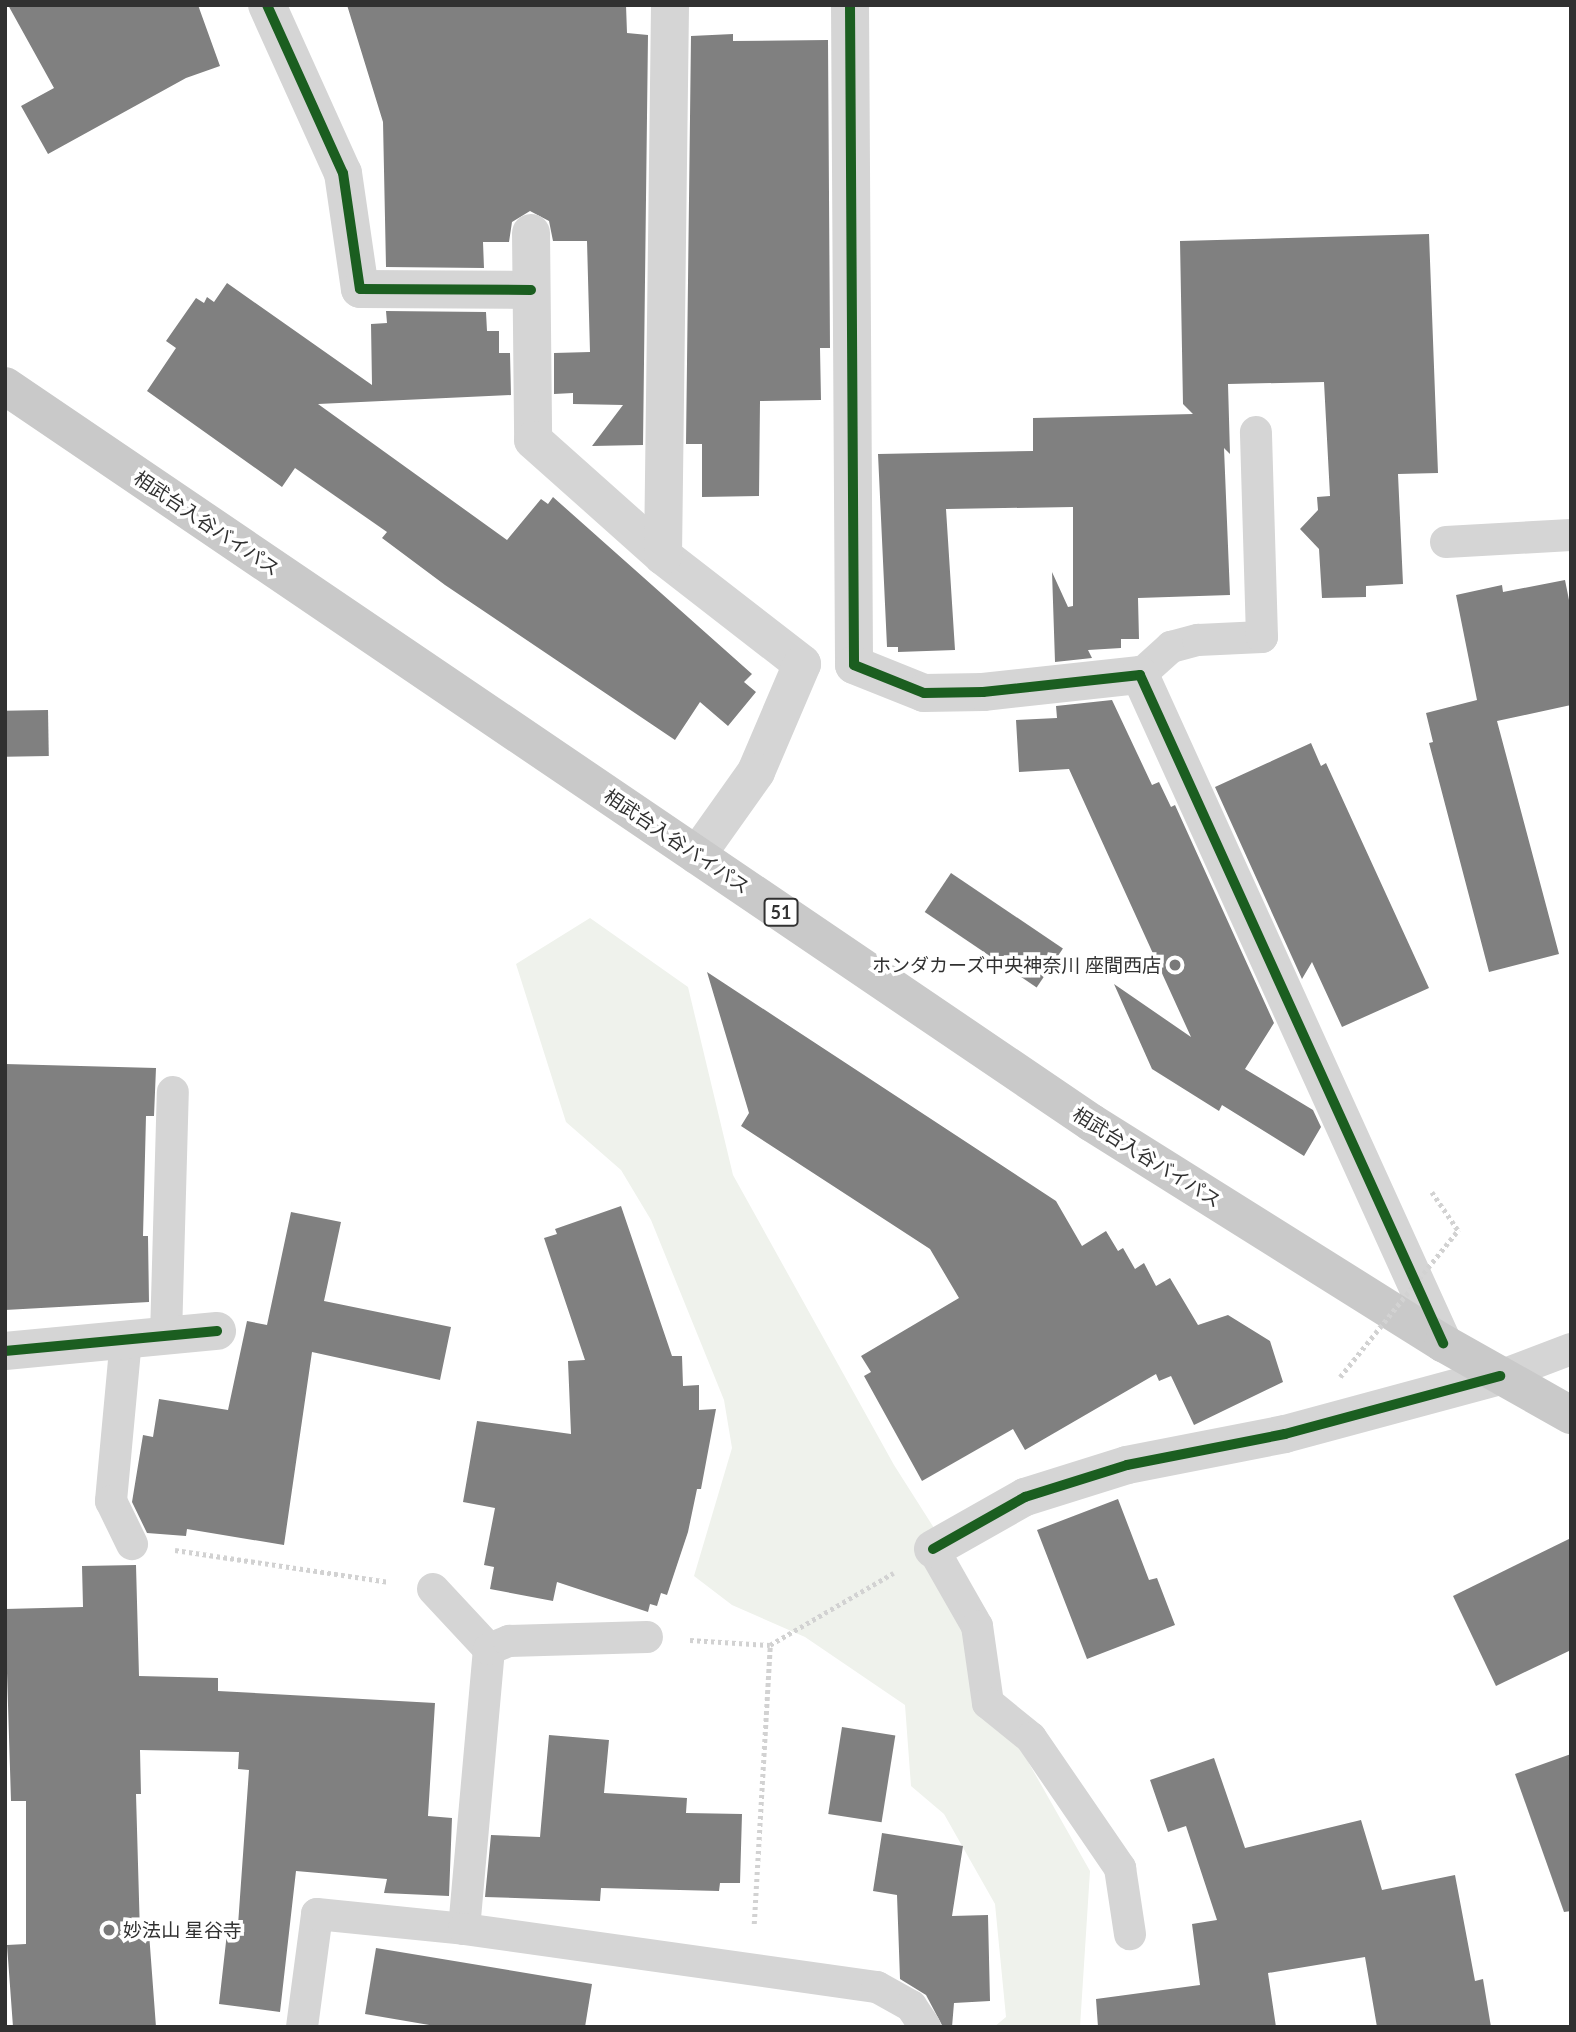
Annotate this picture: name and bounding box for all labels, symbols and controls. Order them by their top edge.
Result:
street label: 相武台入谷バイパス [130,466,284,580]
street label: 相武台入谷バイパス [600,784,754,898]
road number: 51 [764,897,798,926]
place label: ホンダカーズ中央神奈川 座間西店 [871,954,1161,976]
marker: ホンダカーズ中央神奈川 座間西店 [1167,957,1183,973]
street label: 相武台入谷バイパス [1068,1102,1226,1212]
place label: 妙法山 星谷寺 [123,1919,242,1941]
marker: 妙法山 星谷寺 [101,1922,117,1938]

